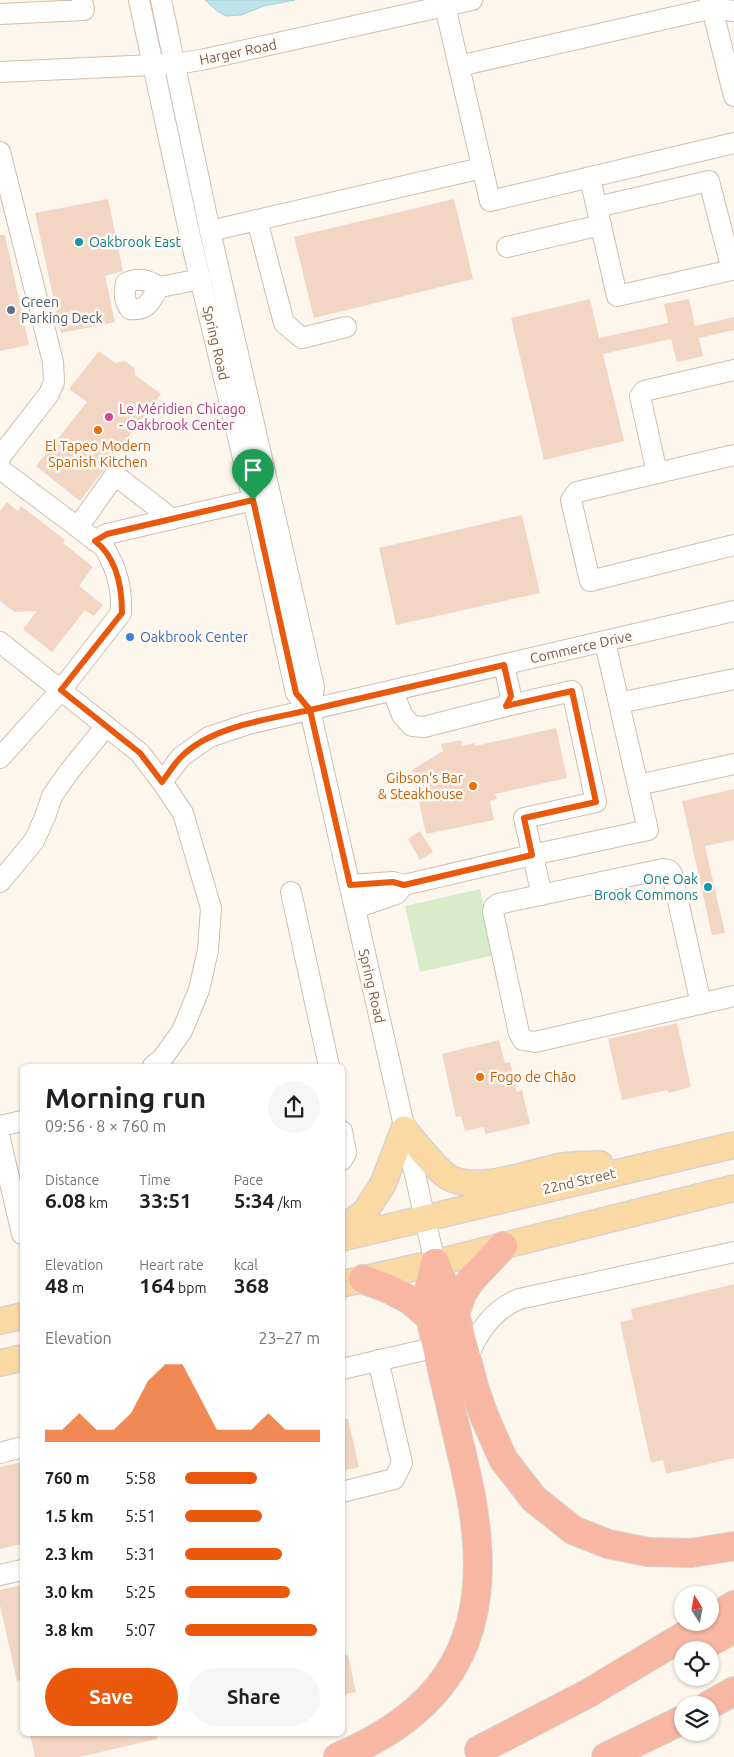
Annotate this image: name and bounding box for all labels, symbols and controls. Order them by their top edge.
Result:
street label: Harger Road [198,36,278,68]
place label: Oakbrook East [89,234,181,250]
marker: Oakbrook East [73,236,85,248]
place label: Green Parking Deck [21,294,103,326]
marker: Green Parking Deck [5,304,17,316]
street label: Spring Road [200,304,232,382]
place label: Le Méridien Chicago - Oakbrook Center [119,401,246,433]
marker: Le Méridien Chicago - Oakbrook Center [103,411,115,423]
marker: El Tapeo Modern Spanish Kitchen [92,424,104,436]
place label: El Tapeo Modern Spanish Kitchen [45,438,151,470]
pin [232,449,274,500]
icon: arrive [239,456,267,484]
street label: Commerce Drive [528,627,634,667]
place label: Oakbrook Center [140,629,249,645]
marker: Oakbrook Center [124,631,136,643]
place label: Gibson's Bar & Steakhouse [378,770,464,802]
marker: Gibson's Bar & Steakhouse [467,780,479,792]
place label: One Oak Brook Commons [594,871,698,903]
marker: One Oak Brook Commons [702,881,714,893]
street label: Spring Road [356,947,388,1025]
place label: Fogo de Chão [490,1069,576,1085]
marker: Fogo de Chão [474,1071,486,1083]
button: share [268,1081,320,1133]
text: Morning run [45,1082,206,1113]
text: 09:56 · 8 × 760 m [45,1117,166,1135]
street label: 22nd Street [541,1165,617,1197]
text: Distance [45,1172,99,1188]
text: Time [139,1172,171,1188]
text: Pace [234,1172,263,1188]
text: 6.08 [45,1188,86,1212]
text: 33:51 [139,1188,192,1212]
text: 5:34 [234,1188,274,1212]
text: km [86,1195,108,1211]
text: /km [274,1195,302,1211]
text: Elevation [45,1257,103,1273]
text: Heart rate [139,1257,204,1273]
text: kcal [234,1257,258,1273]
text: 48 [45,1273,69,1297]
text: 164 [139,1273,175,1297]
text: 368 [234,1273,269,1297]
text: m [69,1280,84,1296]
text: bpm [175,1280,207,1296]
text: Elevation [45,1329,112,1347]
text: 23–27 m [258,1329,320,1347]
text: 760 m [45,1469,90,1487]
text: 5:58 [125,1469,156,1487]
text: 1.5 km [45,1507,94,1525]
text: 5:51 [125,1507,156,1525]
text: 2.3 km [45,1545,94,1563]
text: 5:31 [125,1545,156,1563]
text: 3.0 km [45,1583,94,1601]
text: 5:25 [125,1583,156,1601]
north arrow [674,1586,719,1631]
map controls [674,1586,719,1741]
text: 3.8 km [45,1621,94,1639]
text: 5:07 [125,1621,156,1639]
button: locate [674,1641,719,1686]
button: Save [45,1668,178,1726]
button: Share [188,1668,320,1726]
button: layers [674,1696,719,1741]

